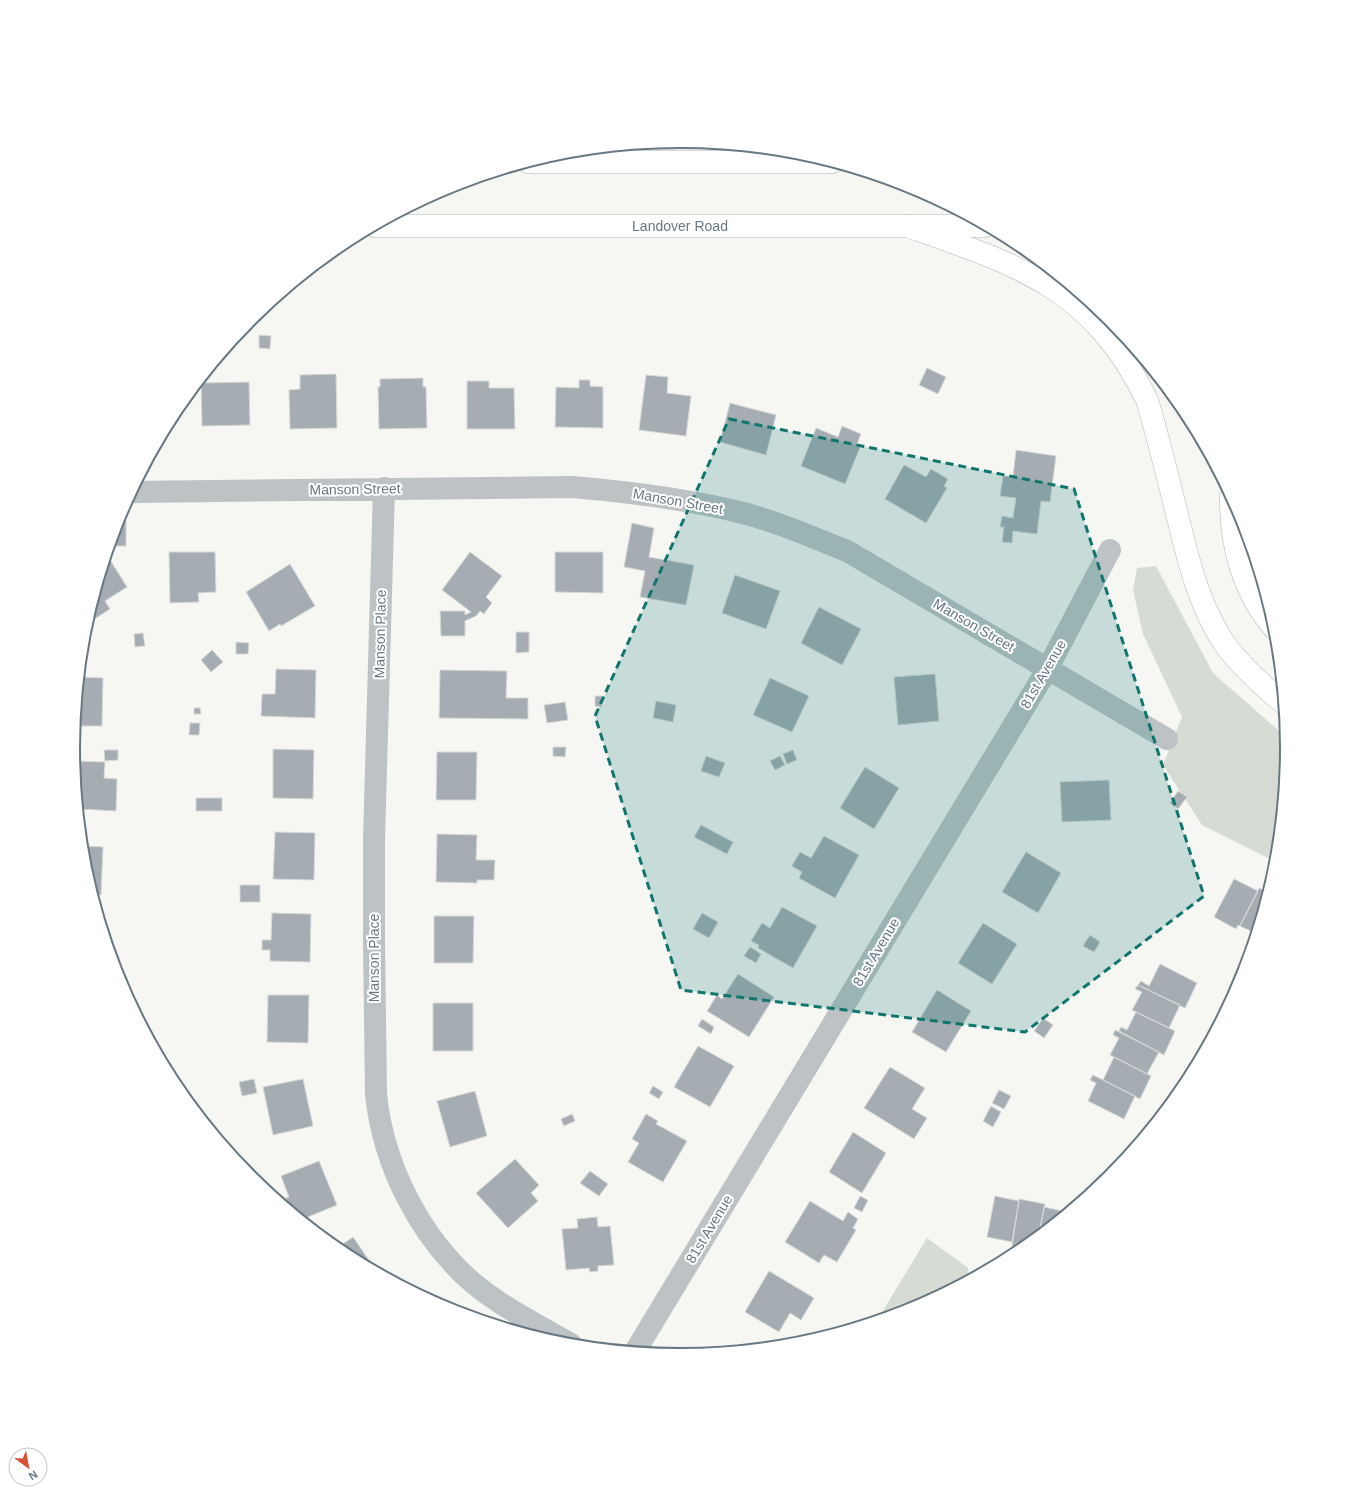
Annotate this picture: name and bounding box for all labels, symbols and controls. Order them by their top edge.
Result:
street label: Landover Road [632,218,728,234]
street label: Manson Street [309,480,401,498]
street label: Manson Street [632,485,724,517]
street label: Manson Place [371,589,389,678]
street label: Manson Street [931,595,1018,655]
street label: 81st Avenue [1017,637,1069,711]
street label: Manson Place [366,913,382,1002]
street label: 81st Avenue [849,915,903,989]
street label: 81st Avenue [682,1192,736,1266]
north arrow [8,1447,48,1487]
text: N [27,1468,40,1483]

